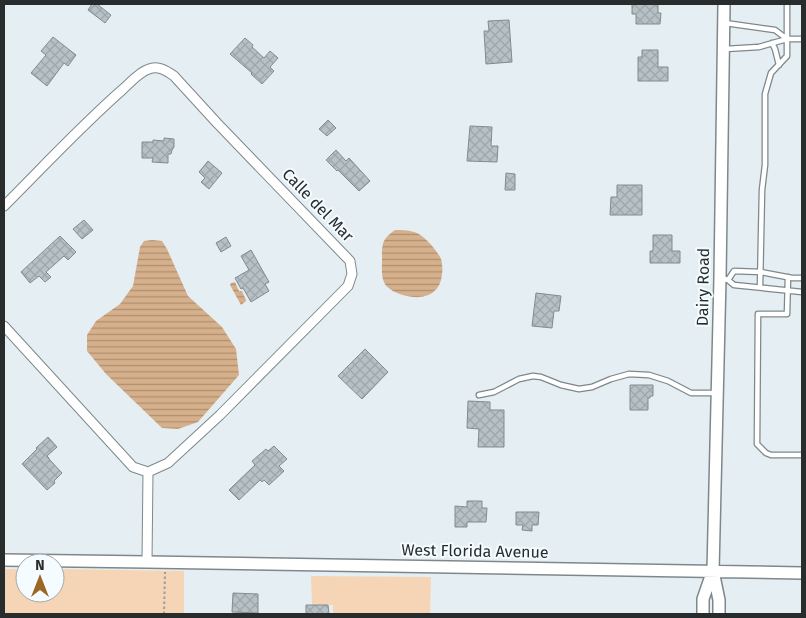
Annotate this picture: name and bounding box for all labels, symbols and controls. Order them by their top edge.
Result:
street label: Calle del Mar [278,165,358,246]
street label: Dairy Road [693,248,713,326]
street label: West Florida Avenue [401,540,549,562]
north arrow [15,553,65,603]
text: N [35,557,45,574]

